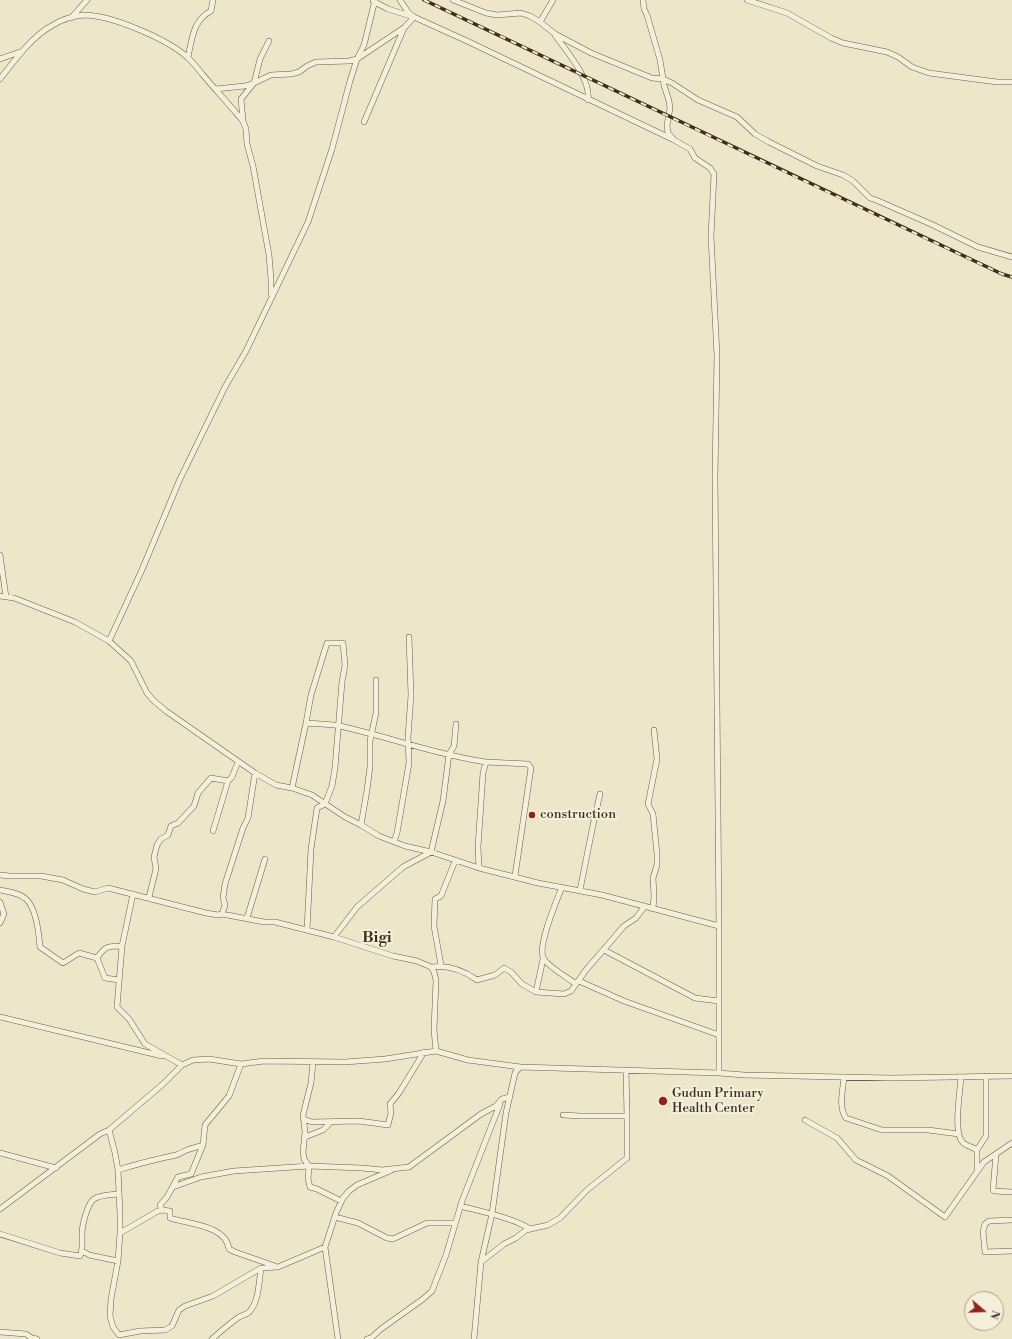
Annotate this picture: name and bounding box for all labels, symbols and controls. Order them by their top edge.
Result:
place label: construction [540,807,616,823]
marker: construction [527,810,537,820]
district label: Bigi [362,929,392,947]
place label: Gudun Primary Health Center [672,1086,764,1117]
marker: Gudun Primary Health Center [657,1095,669,1107]
north arrow [964,1291,1004,1331]
text: N [986,1308,1002,1321]

